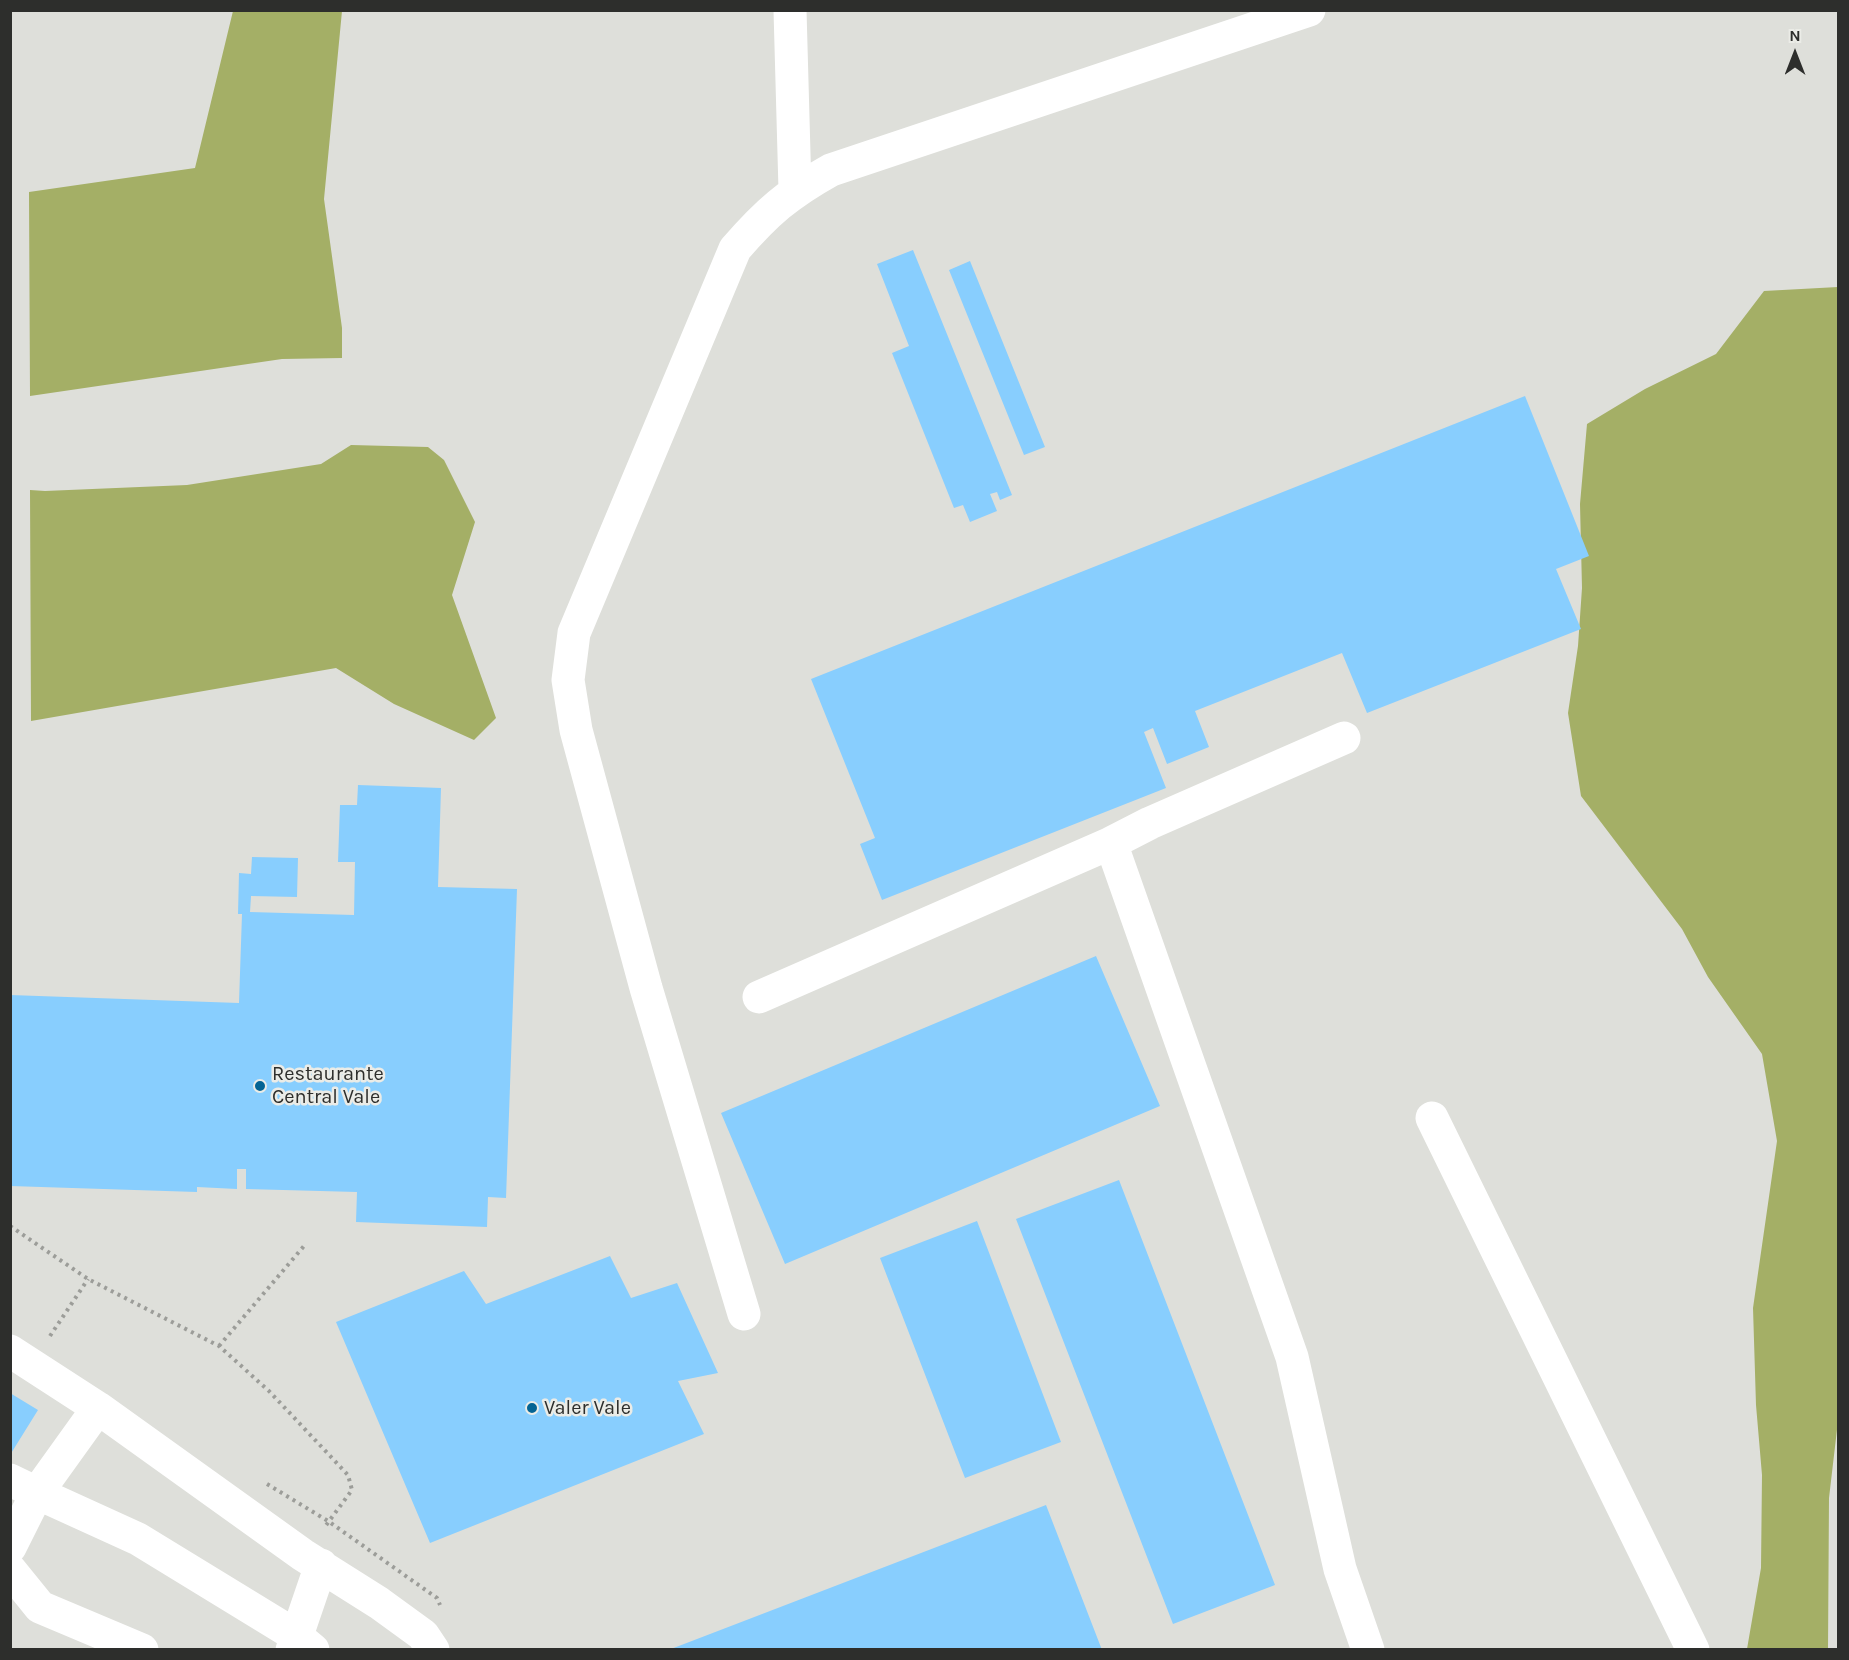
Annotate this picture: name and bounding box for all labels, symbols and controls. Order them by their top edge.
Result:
north arrow [1765,24,1825,84]
text: N [1789,26,1801,45]
place label: Restaurante Central Vale [272,1062,384,1109]
marker: Restaurante Central Vale [253,1079,267,1093]
place label: Valer Vale [544,1396,631,1420]
marker: Valer Vale [525,1401,539,1415]

